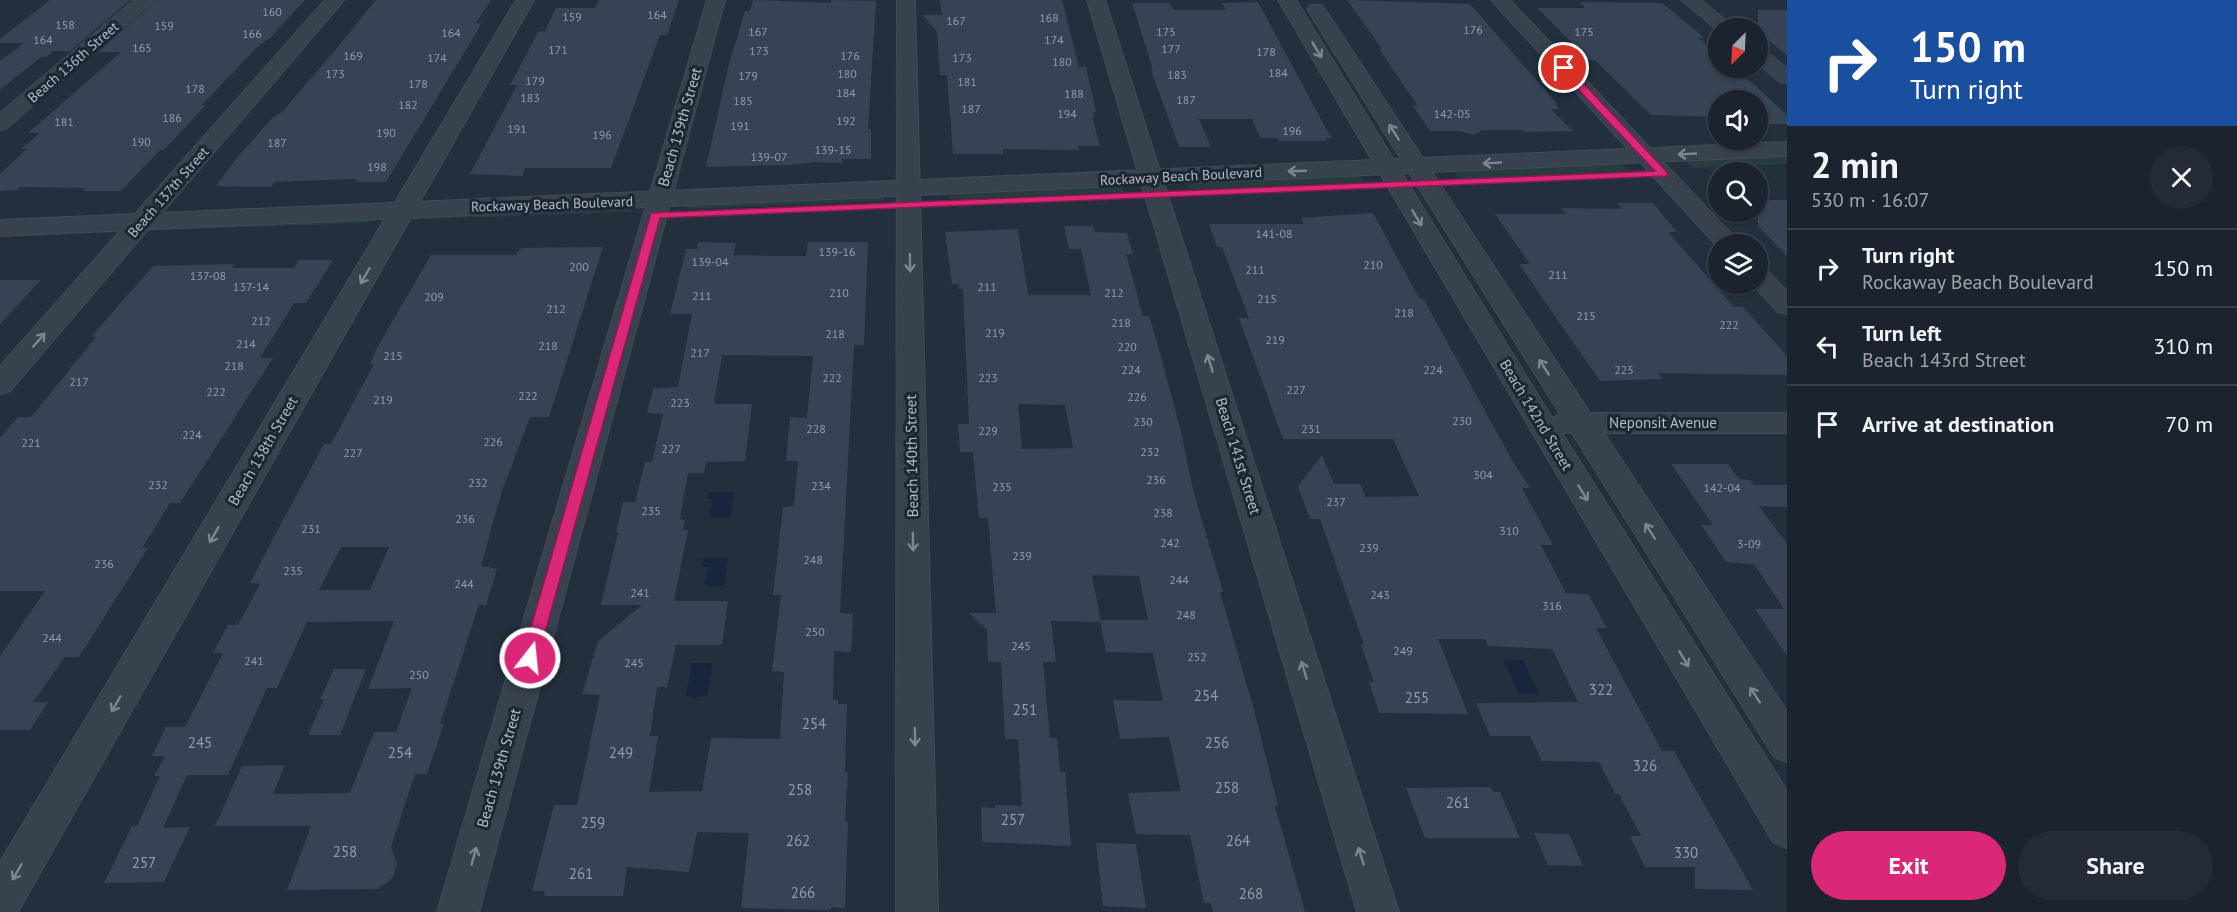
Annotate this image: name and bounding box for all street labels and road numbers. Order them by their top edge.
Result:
street label: Beach 136th Street [24,17,122,106]
street label: Beach 139th Street [653,65,706,189]
street label: Beach 137th Street [124,143,212,241]
street label: Rockaway Beach Boulevard [1100,163,1262,189]
street label: Rockaway Beach Boulevard [471,192,633,216]
street label: Beach 142nd Street [1496,356,1577,474]
street label: Beach 138th Street [224,393,302,509]
street label: Beach 140th Street [901,394,922,518]
street label: Beach 141st Street [1212,395,1265,517]
street label: Neponsit Avenue [1609,413,1717,432]
street label: Beach 139th Street [472,706,525,830]

